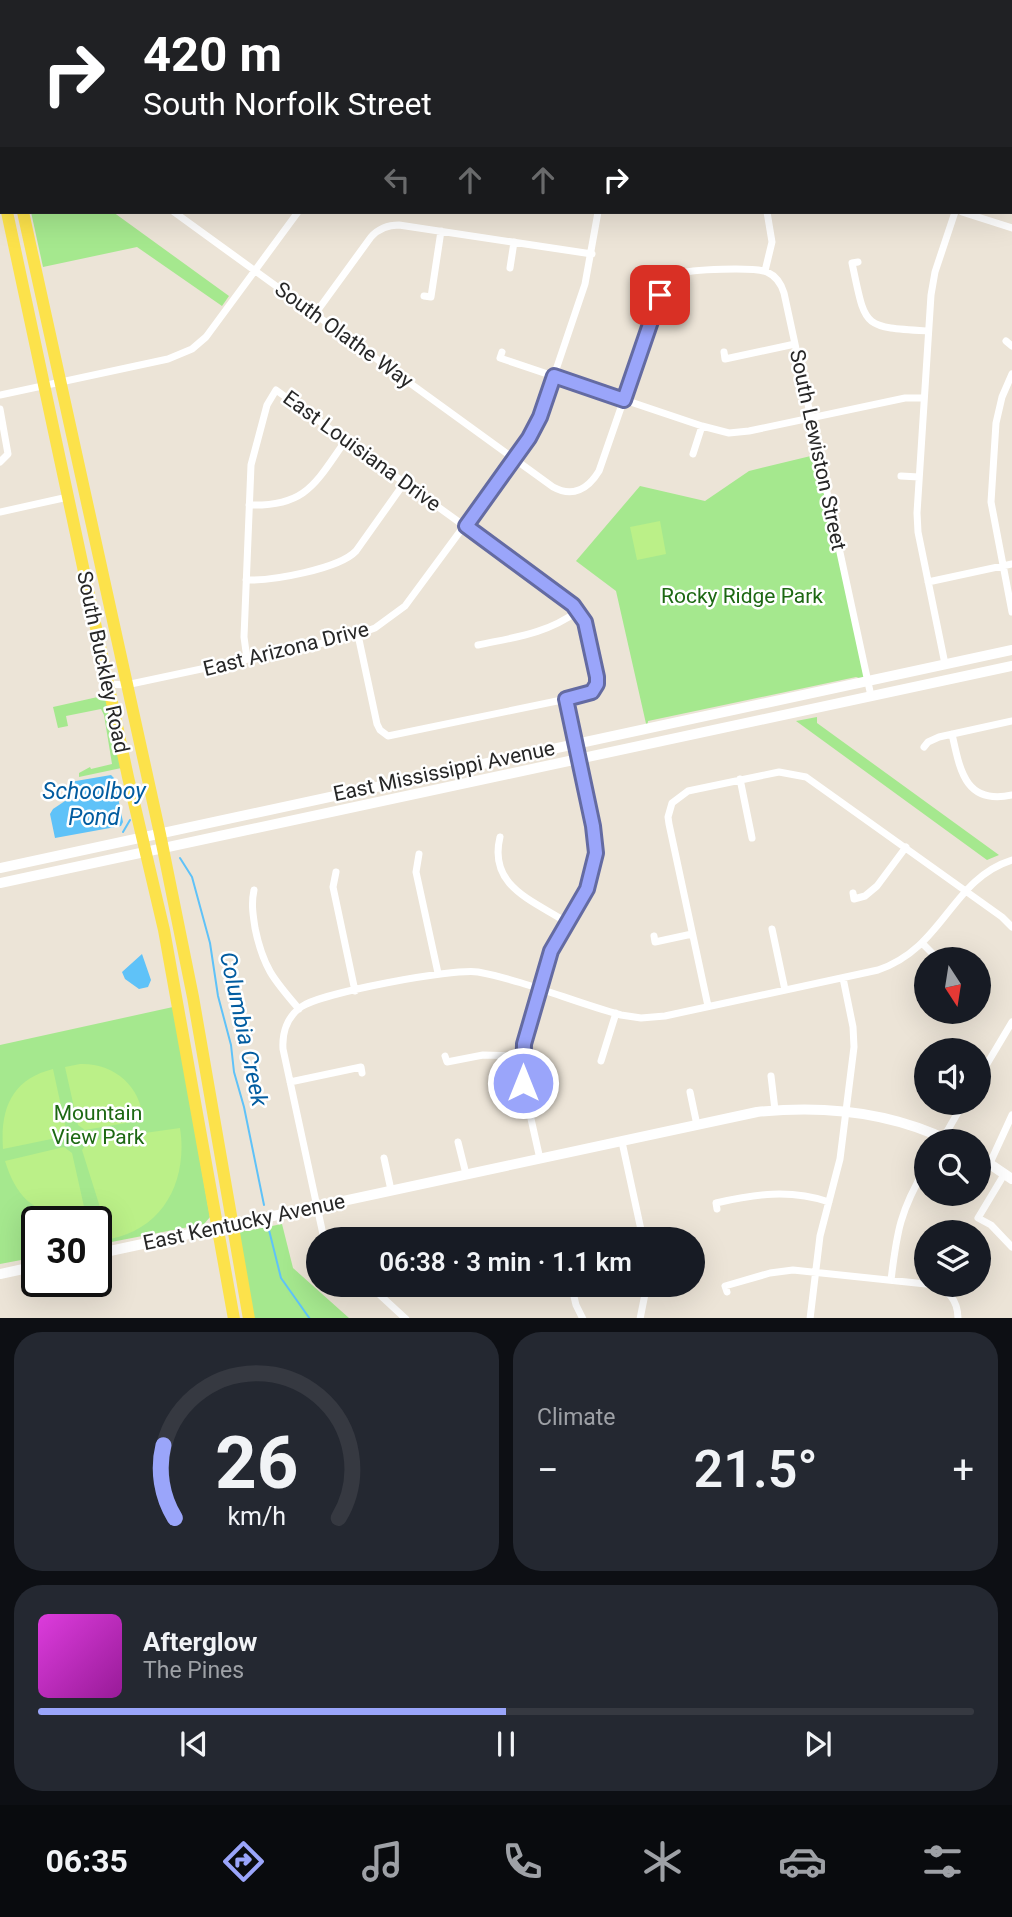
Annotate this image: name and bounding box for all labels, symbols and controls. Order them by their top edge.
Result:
text: 420 m [143,26,282,83]
icon: right [28,28,119,119]
text: South Norfolk Street [143,85,432,123]
icon: left [378,161,416,199]
icon: ahead [451,161,489,199]
icon: ahead [524,161,562,199]
icon: right [597,161,635,199]
pin [630,265,690,325]
icon: arrive [641,276,679,314]
street label: South Olathe Way [270,277,418,393]
street label: South Lewiston Street [785,347,851,553]
street label: East Louisiana Drive [278,386,446,516]
street label: South Buckley Road [72,569,134,755]
park label: Rocky Ridge Park [661,584,823,608]
street label: East Arizona Drive [201,617,371,681]
street label: East Mississippi Avenue [331,736,557,806]
water label: Schoolboy Pond [42,778,147,831]
north arrow [914,947,990,1024]
map controls [914,947,991,1297]
water label: Columbia Creek [214,949,273,1109]
button: sound [914,1038,991,1115]
position arrow [486,1046,560,1120]
park label: Mountain View Park [52,1101,145,1149]
button: search [914,1129,991,1206]
street label: East Kentucky Avenue [141,1189,347,1255]
speed limit sign: 30 [21,1206,112,1297]
button: layers [914,1220,991,1297]
text: 06:38 · 3 min · 1.1 km [379,1247,632,1277]
text: Climate [537,1404,616,1431]
text: 26 [215,1420,298,1506]
text: 21.5° [694,1439,818,1500]
text: − [537,1448,559,1492]
text: + [952,1448,974,1492]
text: km/h [227,1501,286,1530]
text: Afterglow [143,1627,257,1657]
text: The Pines [143,1657,244,1684]
icon: previous [175,1725,213,1763]
icon: pause [487,1725,525,1763]
icon: next [799,1725,837,1763]
icon: directions [219,1837,268,1886]
icon: music [358,1837,407,1886]
icon: phone [498,1837,547,1886]
icon: climate [638,1837,687,1886]
icon: car [778,1837,827,1886]
icon: filters [918,1837,967,1886]
text: 06:35 [45,1842,128,1880]

